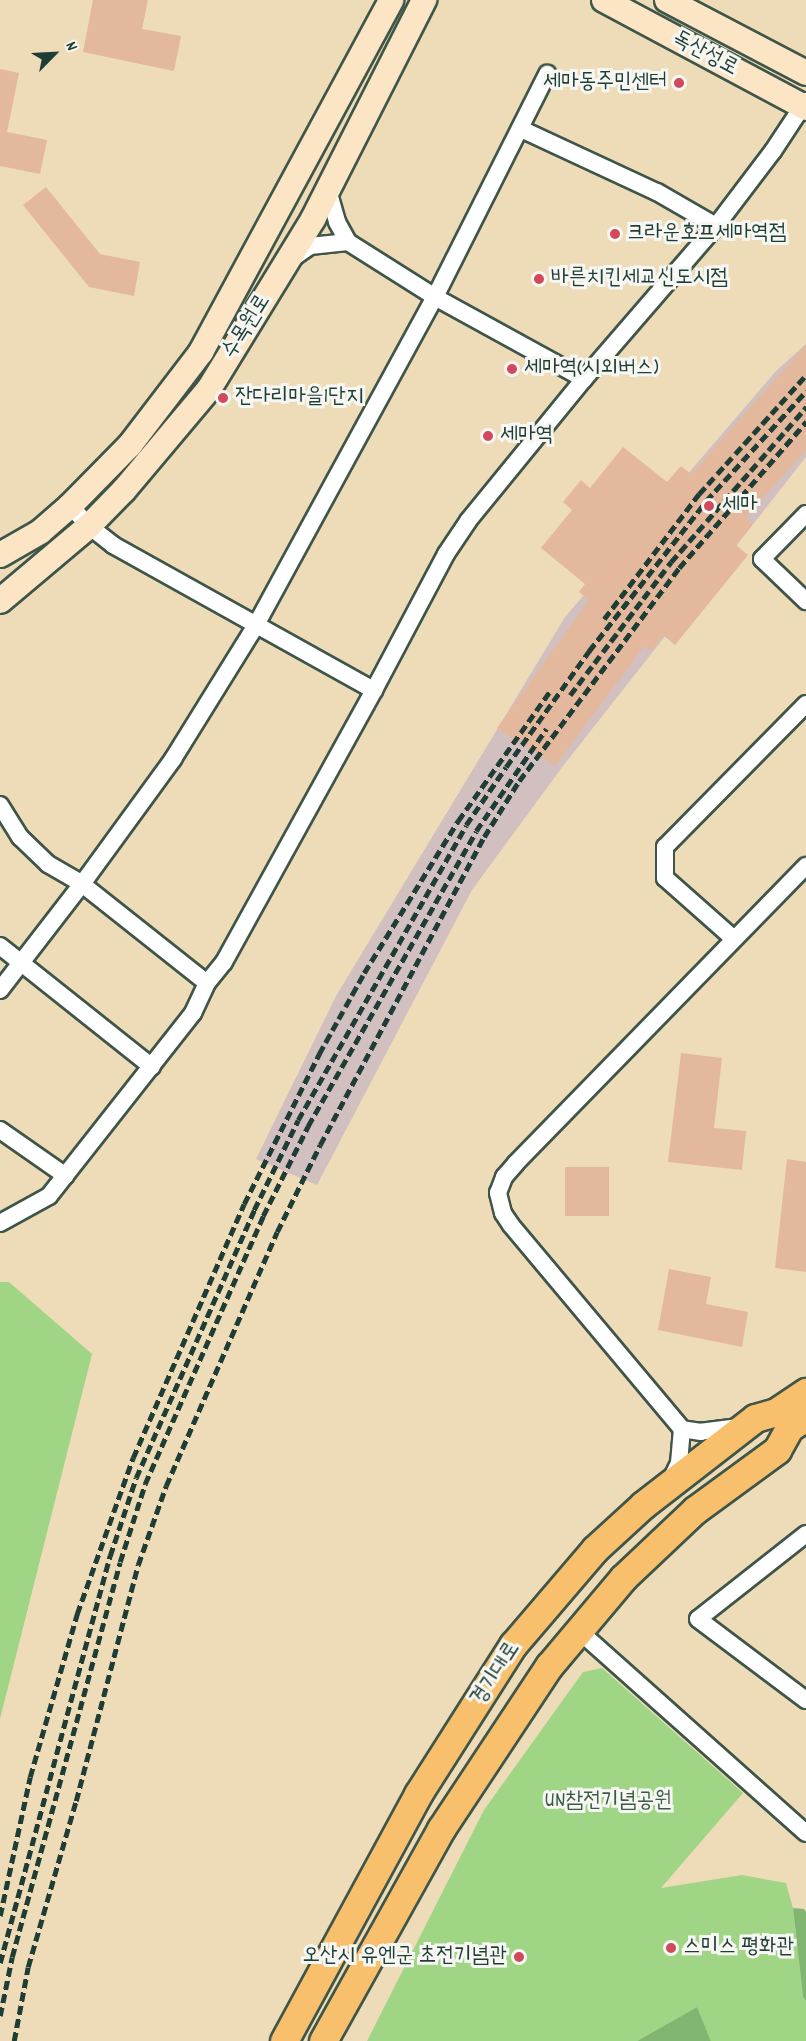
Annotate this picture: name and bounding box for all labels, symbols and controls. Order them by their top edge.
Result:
north arrow [24,24,84,84]
street label: 독산성로 [668,26,742,82]
text: N [59,38,83,55]
place label: 세마동주민센터 [543,70,667,96]
marker: 세마동주민센터 [672,76,686,90]
place label: 크라운호프세마역점 [627,221,786,247]
marker: 크라운호프세마역점 [608,227,622,241]
place label: 바른치킨세교신도시점 [551,266,728,292]
marker: 바른치킨세교신도시점 [532,272,546,286]
street label: 수목원로 [217,290,277,364]
place label: 세마역(시외버스) [524,356,659,382]
marker: 세마역(시외버스) [505,362,519,376]
place label: 잔다리마을1단지 [235,385,364,411]
marker: 잔다리마을1단지 [216,391,230,405]
place label: 세마역 [500,423,553,449]
marker: 세마역 [481,429,495,443]
place label: 세마 [722,493,757,519]
marker: 세마 [700,497,718,515]
street label: 경기대로 [466,1637,526,1711]
park label: UN참전기념공원 [544,1789,672,1815]
place label: 스미스 평화관 [683,1935,794,1961]
marker: 스미스 평화관 [664,1941,678,1955]
place label: 오산시 유엔군 초전기념관 [302,1944,507,1970]
marker: 오산시 유엔군 초전기념관 [512,1950,526,1964]

